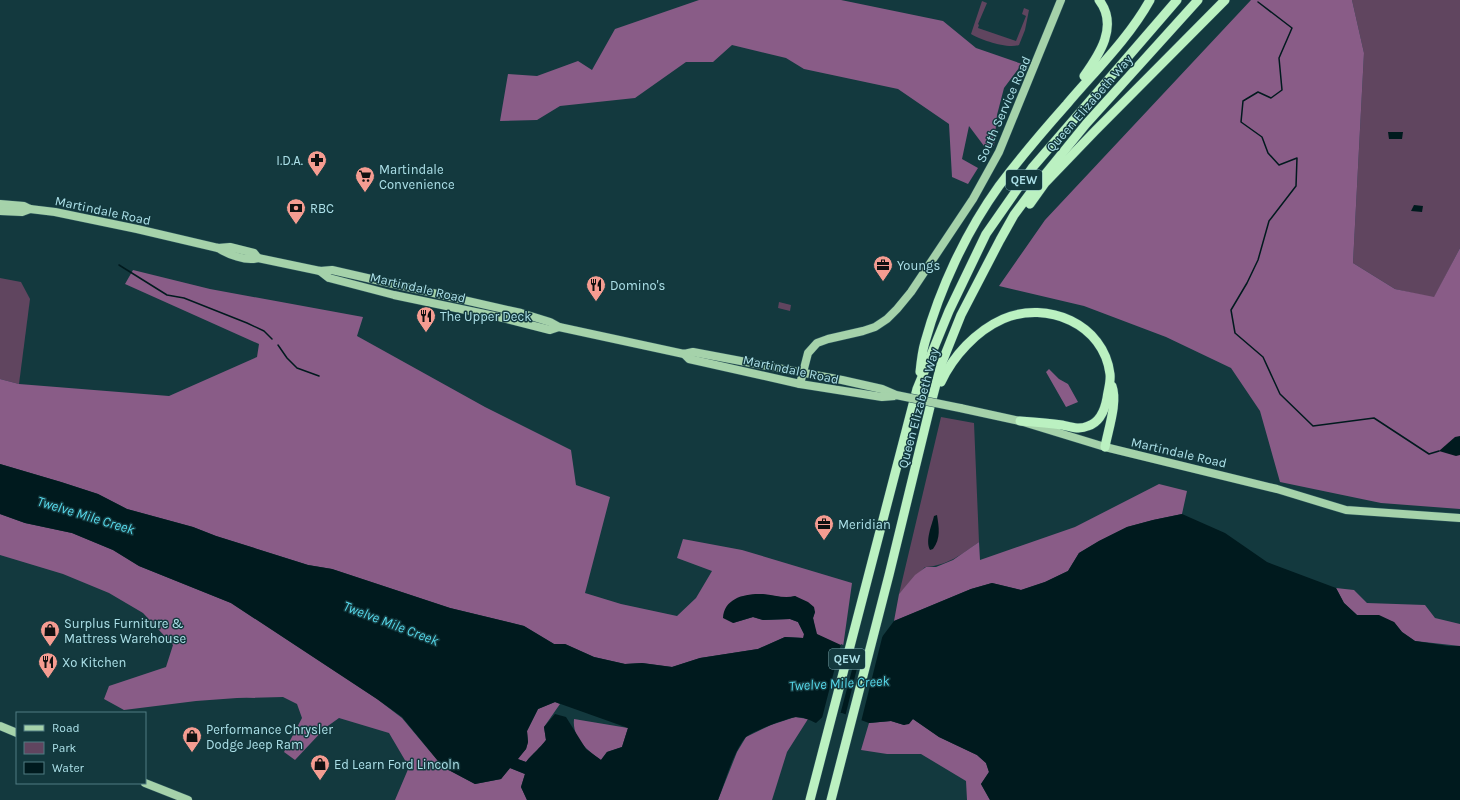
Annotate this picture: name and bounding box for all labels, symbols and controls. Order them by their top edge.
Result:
street label: Queen Elizabeth Way [1043,52,1136,155]
street label: South Service Road [973,54,1034,165]
pharmacy icon: I.D.A. [306,149,328,177]
place label: I.D.A. [276,153,303,168]
place label: Martindale Convenience [379,162,455,192]
supermarket icon: Martindale Convenience [354,165,376,193]
road number: QEW [1006,170,1042,190]
street label: Martindale Road [54,193,152,228]
bank icon: RBC [285,197,307,225]
place label: RBC [310,201,334,216]
office icon: Youngs [872,254,894,282]
place label: Youngs [897,258,940,273]
street label: Martindale Road [369,269,467,306]
restaurant icon: Domino's [585,274,607,302]
place label: Domino's [610,278,665,293]
restaurant icon: The Upper Deck [415,305,437,333]
place label: The Upper Deck [440,309,532,324]
street label: Queen Elizabeth Way [895,347,942,470]
street label: Martindale Road [742,352,840,387]
street label: Martindale Road [1130,434,1228,471]
water label: Twelve Mile Creek [35,493,137,539]
office icon: Meridian [813,513,835,541]
place label: Meridian [838,517,891,532]
water label: Twelve Mile Creek [341,597,442,650]
place label: Surplus Furniture & Mattress Warehouse [64,616,186,646]
shop icon: Surplus Furniture & Mattress Warehouse [39,619,61,647]
road number: QEW [829,649,865,669]
restaurant icon: Xo Kitchen [37,651,59,679]
place label: Xo Kitchen [62,655,126,670]
water label: Twelve Mile Creek [788,672,891,695]
legend [16,712,146,784]
text: Road [52,721,80,735]
place label: Performance Chrysler Dodge Jeep Ram [206,722,333,752]
shop icon: Performance Chrysler Dodge Jeep Ram [181,725,203,753]
text: Park [52,741,77,755]
shop icon: Ed Learn Ford Lincoln [309,753,331,781]
place label: Ed Learn Ford Lincoln [334,757,460,772]
text: Water [52,761,85,775]

